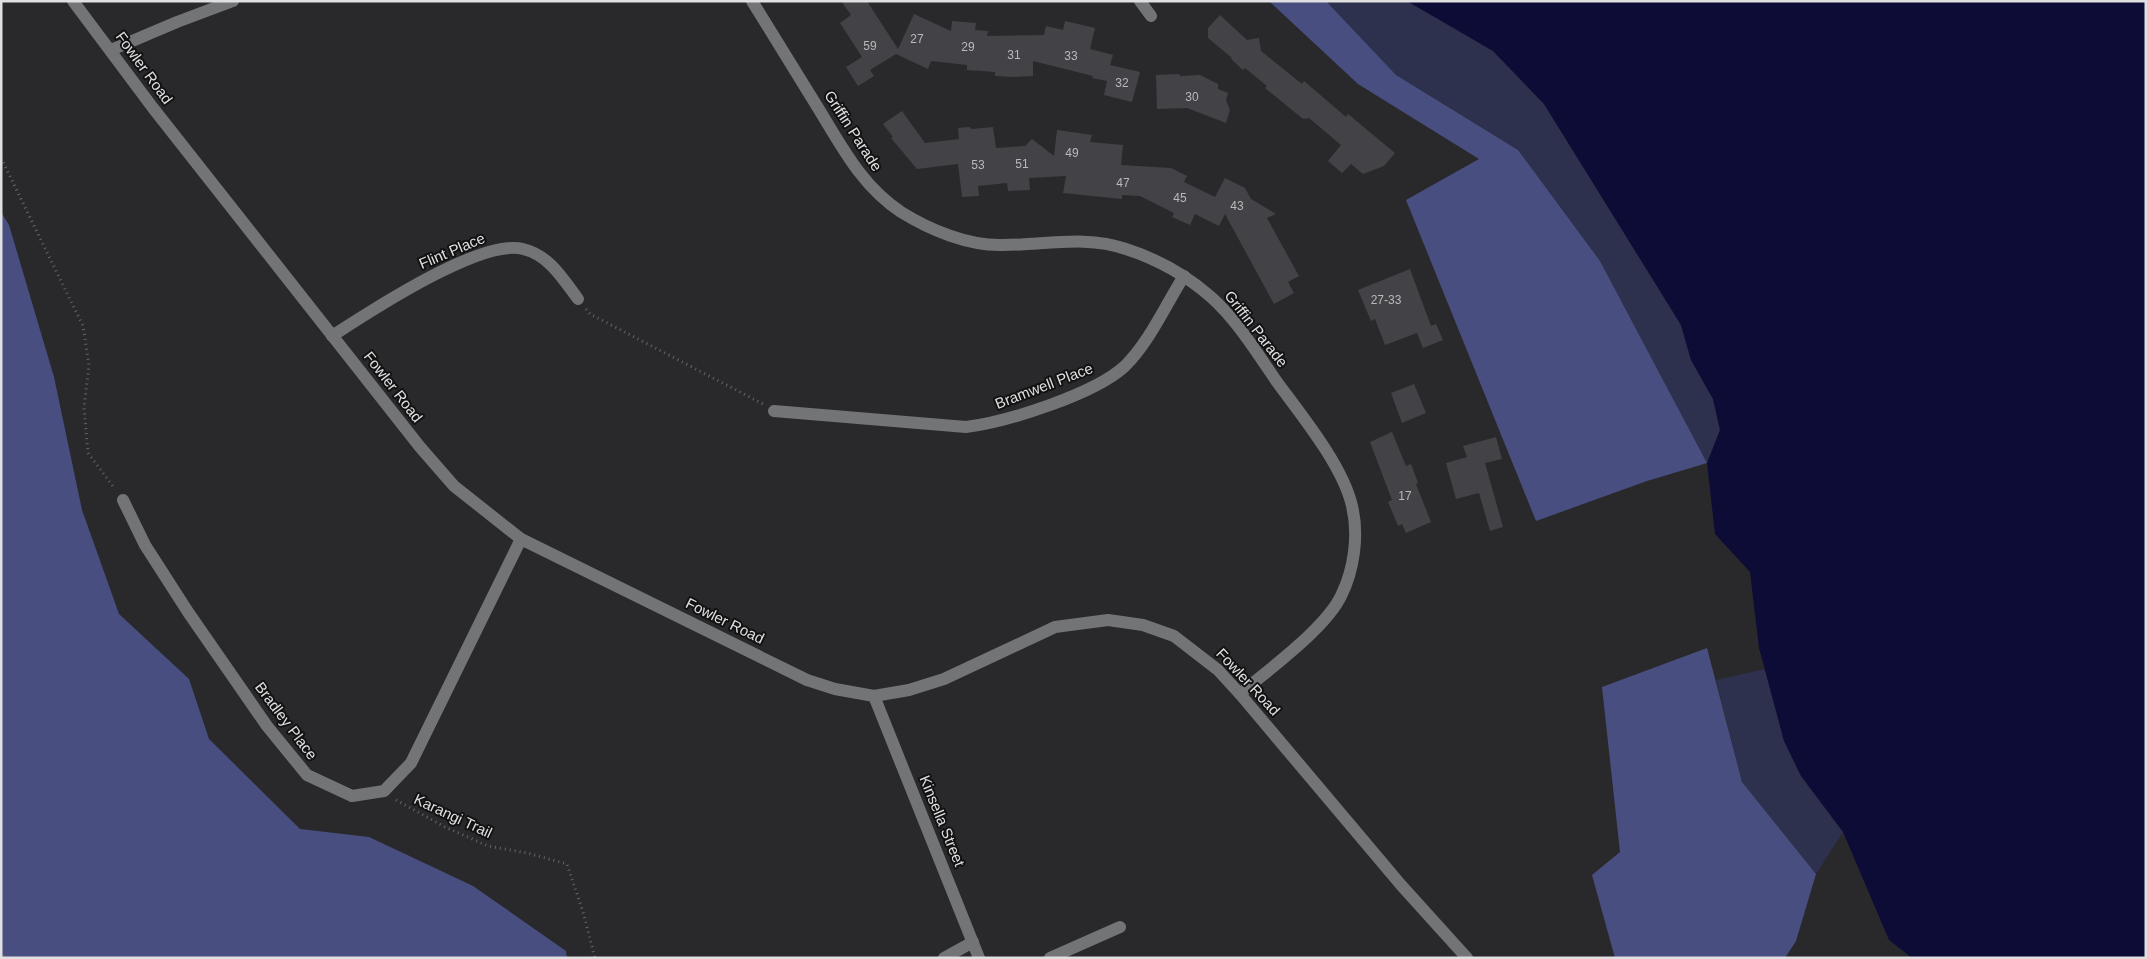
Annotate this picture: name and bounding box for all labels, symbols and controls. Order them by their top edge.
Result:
street label: Fowler Road [113,28,176,107]
house number: 27 [910,32,924,46]
house number: 59 [863,39,877,53]
house number: 29 [961,40,975,54]
house number: 31 [1007,48,1021,62]
house number: 33 [1064,49,1078,63]
house number: 32 [1115,76,1129,90]
street label: Griffin Parade [821,87,886,174]
house number: 30 [1185,90,1199,104]
house number: 49 [1065,146,1079,160]
house number: 51 [1015,157,1029,171]
house number: 53 [971,158,985,172]
house number: 47 [1116,176,1130,190]
house number: 45 [1173,191,1187,205]
house number: 43 [1230,199,1244,213]
street label: Flint Place [416,229,487,272]
street label: Griffin Parade [1221,287,1291,370]
house number: 27-33 [1371,293,1402,307]
street label: Fowler Road [361,348,426,425]
street label: Bramwell Place [993,359,1095,412]
house number: 17 [1398,489,1412,503]
street label: Fowler Road [683,594,767,647]
street label: Fowler Road [1213,645,1284,719]
street label: Bradley Place [252,679,321,763]
street label: Kinsella Street [916,773,969,870]
street label: Karangi Trail [411,790,495,841]

